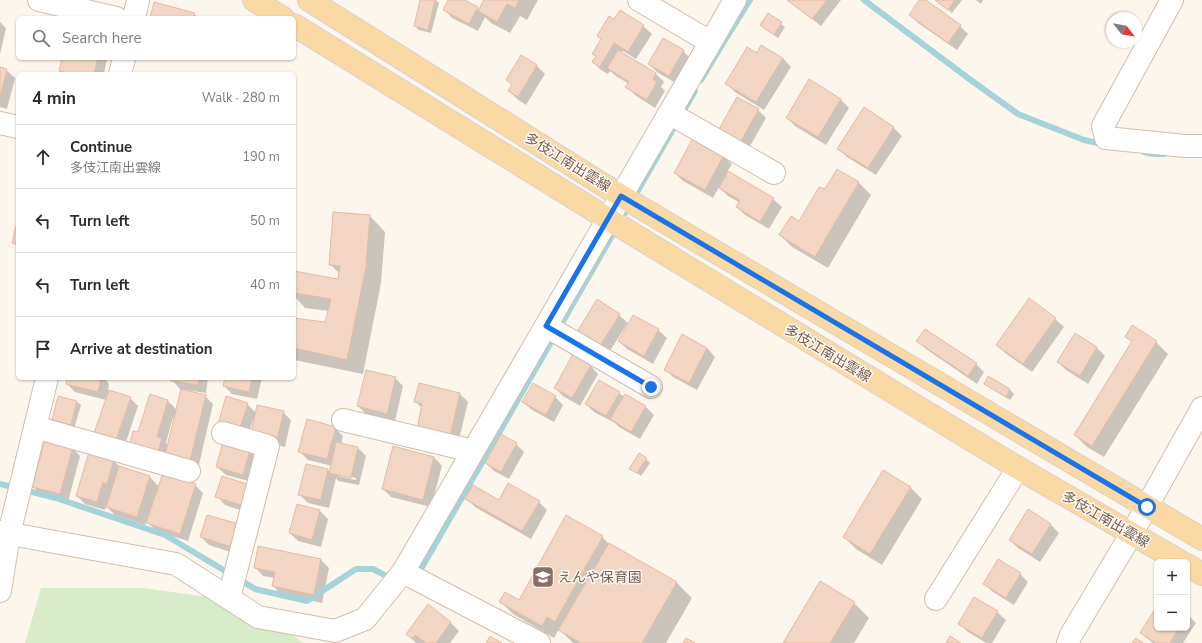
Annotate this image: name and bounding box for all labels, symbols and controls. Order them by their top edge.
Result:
north arrow [1106,12,1142,48]
search box [16,16,296,60]
icon: search [30,27,52,49]
text: Search here [62,28,142,48]
text: 4 min [32,87,76,110]
text: Walk · 280 m [202,89,280,107]
street label: 多伎江南出雲線 [521,128,614,196]
text: Continue [70,137,132,157]
icon: ahead [32,146,54,168]
text: 190 m [242,148,280,166]
text: 多伎江南出雲線 [70,159,161,177]
icon: left [32,210,54,232]
text: Turn left [70,211,129,231]
text: 50 m [250,212,280,230]
icon: left [32,274,54,296]
text: Turn left [70,275,129,295]
text: 40 m [250,276,280,294]
street label: 多伎江南出雲線 [781,320,875,387]
icon: arrive [32,338,54,360]
text: Arrive at destination [70,339,213,359]
route end [642,378,660,396]
street label: 多伎江南出雲線 [1059,487,1153,552]
route start [1138,498,1156,516]
map controls [1154,559,1190,631]
button: + [1154,559,1190,595]
school or university icon: えんや保育園 [530,564,556,590]
place label: えんや保育園 [558,568,642,587]
button: − [1154,595,1190,631]

